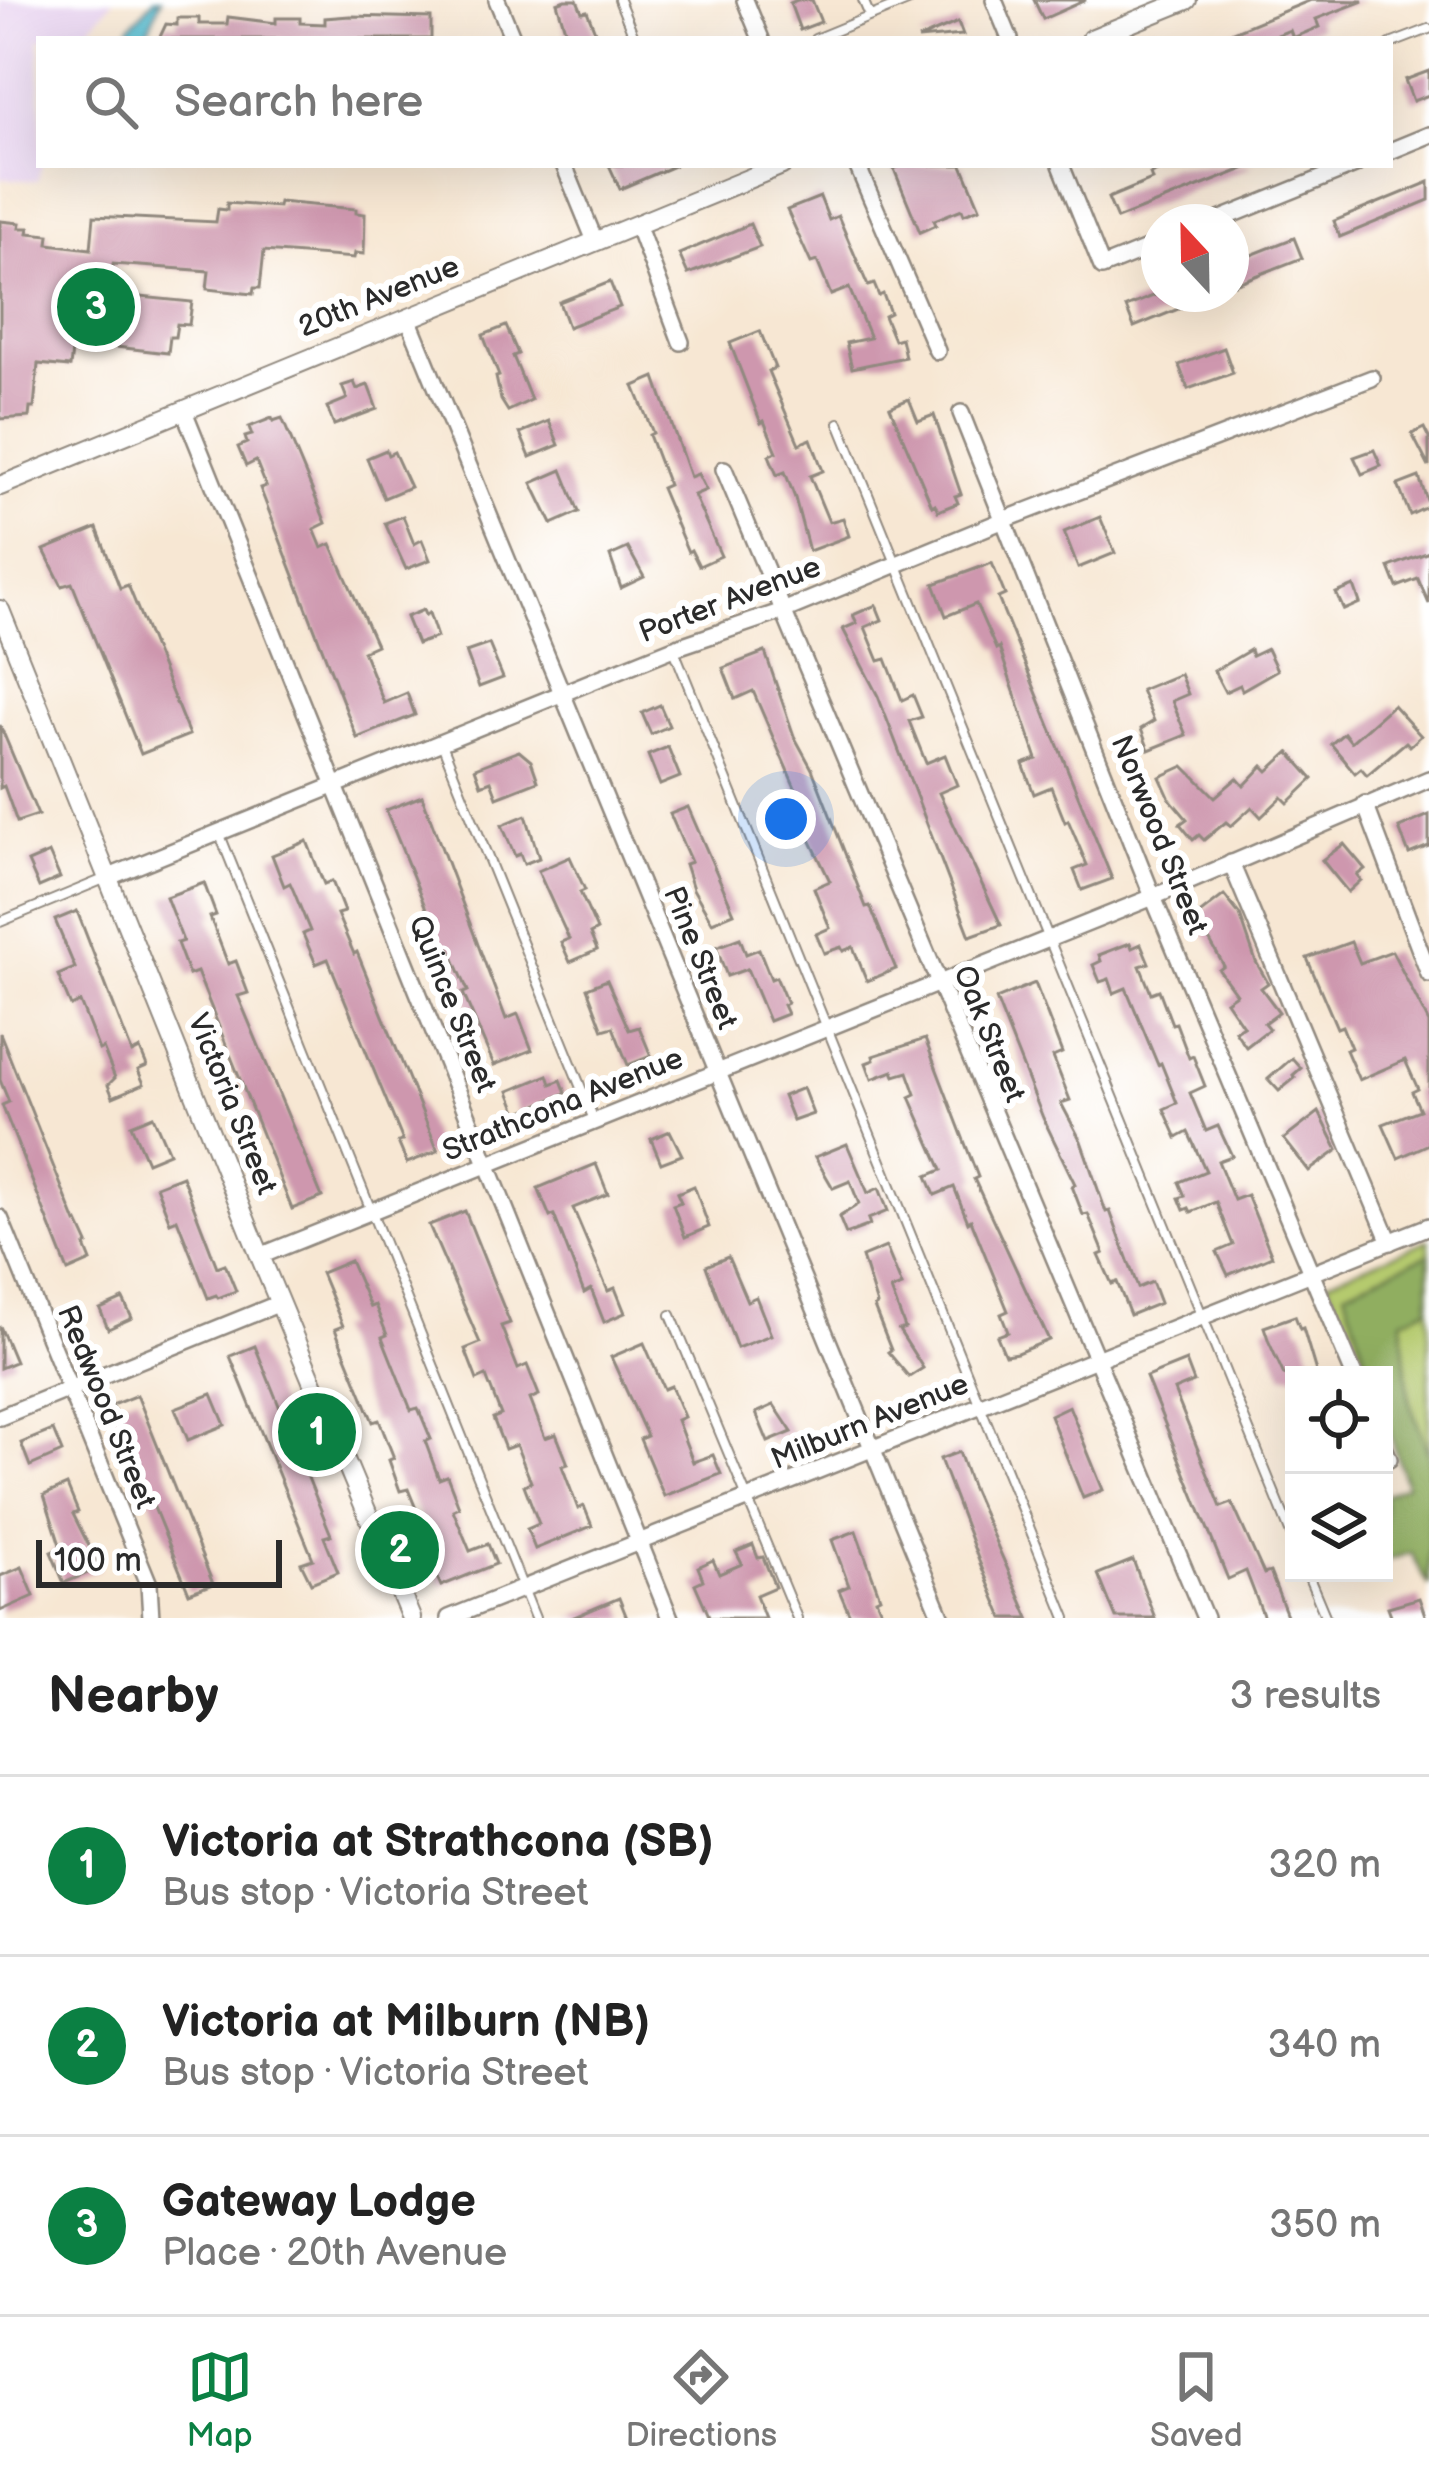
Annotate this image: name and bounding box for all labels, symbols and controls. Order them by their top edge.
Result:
search box [36,36,1393,168]
icon: search [78,69,144,135]
text: Search here [174,75,423,130]
north arrow [1141,204,1249,312]
street label: 20th Avenue [293,248,465,346]
pin: 3 [57,262,135,352]
street label: Porter Avenue [634,549,826,651]
street label: Norwood Street [1103,730,1215,940]
your location [756,789,816,849]
street label: Pine Street [655,881,745,1035]
street label: Quince Street [400,910,504,1098]
street label: Oak Street [945,960,1033,1108]
street label: Victoria Street [179,1008,285,1200]
street label: Strathcona Avenue [438,1040,688,1170]
street label: Redwood Street [49,1300,163,1514]
street label: Milburn Avenue [766,1366,974,1478]
map controls [1285,1366,1393,1582]
button: locate [1285,1366,1393,1474]
pin: 1 [278,1387,356,1477]
button: layers [1285,1474,1393,1582]
pin: 2 [361,1505,439,1595]
scale bar [36,1534,282,1587]
text: 100 m [54,1541,142,1581]
text: Nearby [48,1666,219,1727]
text: 3 results [1229,1673,1381,1720]
text: Victoria at Strathcona (SB) [162,1815,714,1870]
text: 1 [79,1842,95,1889]
text: 320 m [1268,1842,1381,1889]
text: Bus stop · Victoria Street [162,1870,588,1917]
text: Victoria at Milburn (NB) [162,1995,650,2050]
text: 2 [75,2022,99,2069]
text: 340 m [1268,2022,1381,2069]
text: Bus stop · Victoria Street [162,2050,588,2097]
text: Gateway Lodge [162,2175,476,2230]
text: 3 [76,2202,98,2249]
text: 350 m [1269,2202,1381,2249]
text: Place · 20th Avenue [162,2230,507,2277]
tab: Map [186,2344,253,2456]
tab: Directions [625,2344,777,2456]
tab: Saved [1150,2344,1243,2456]

